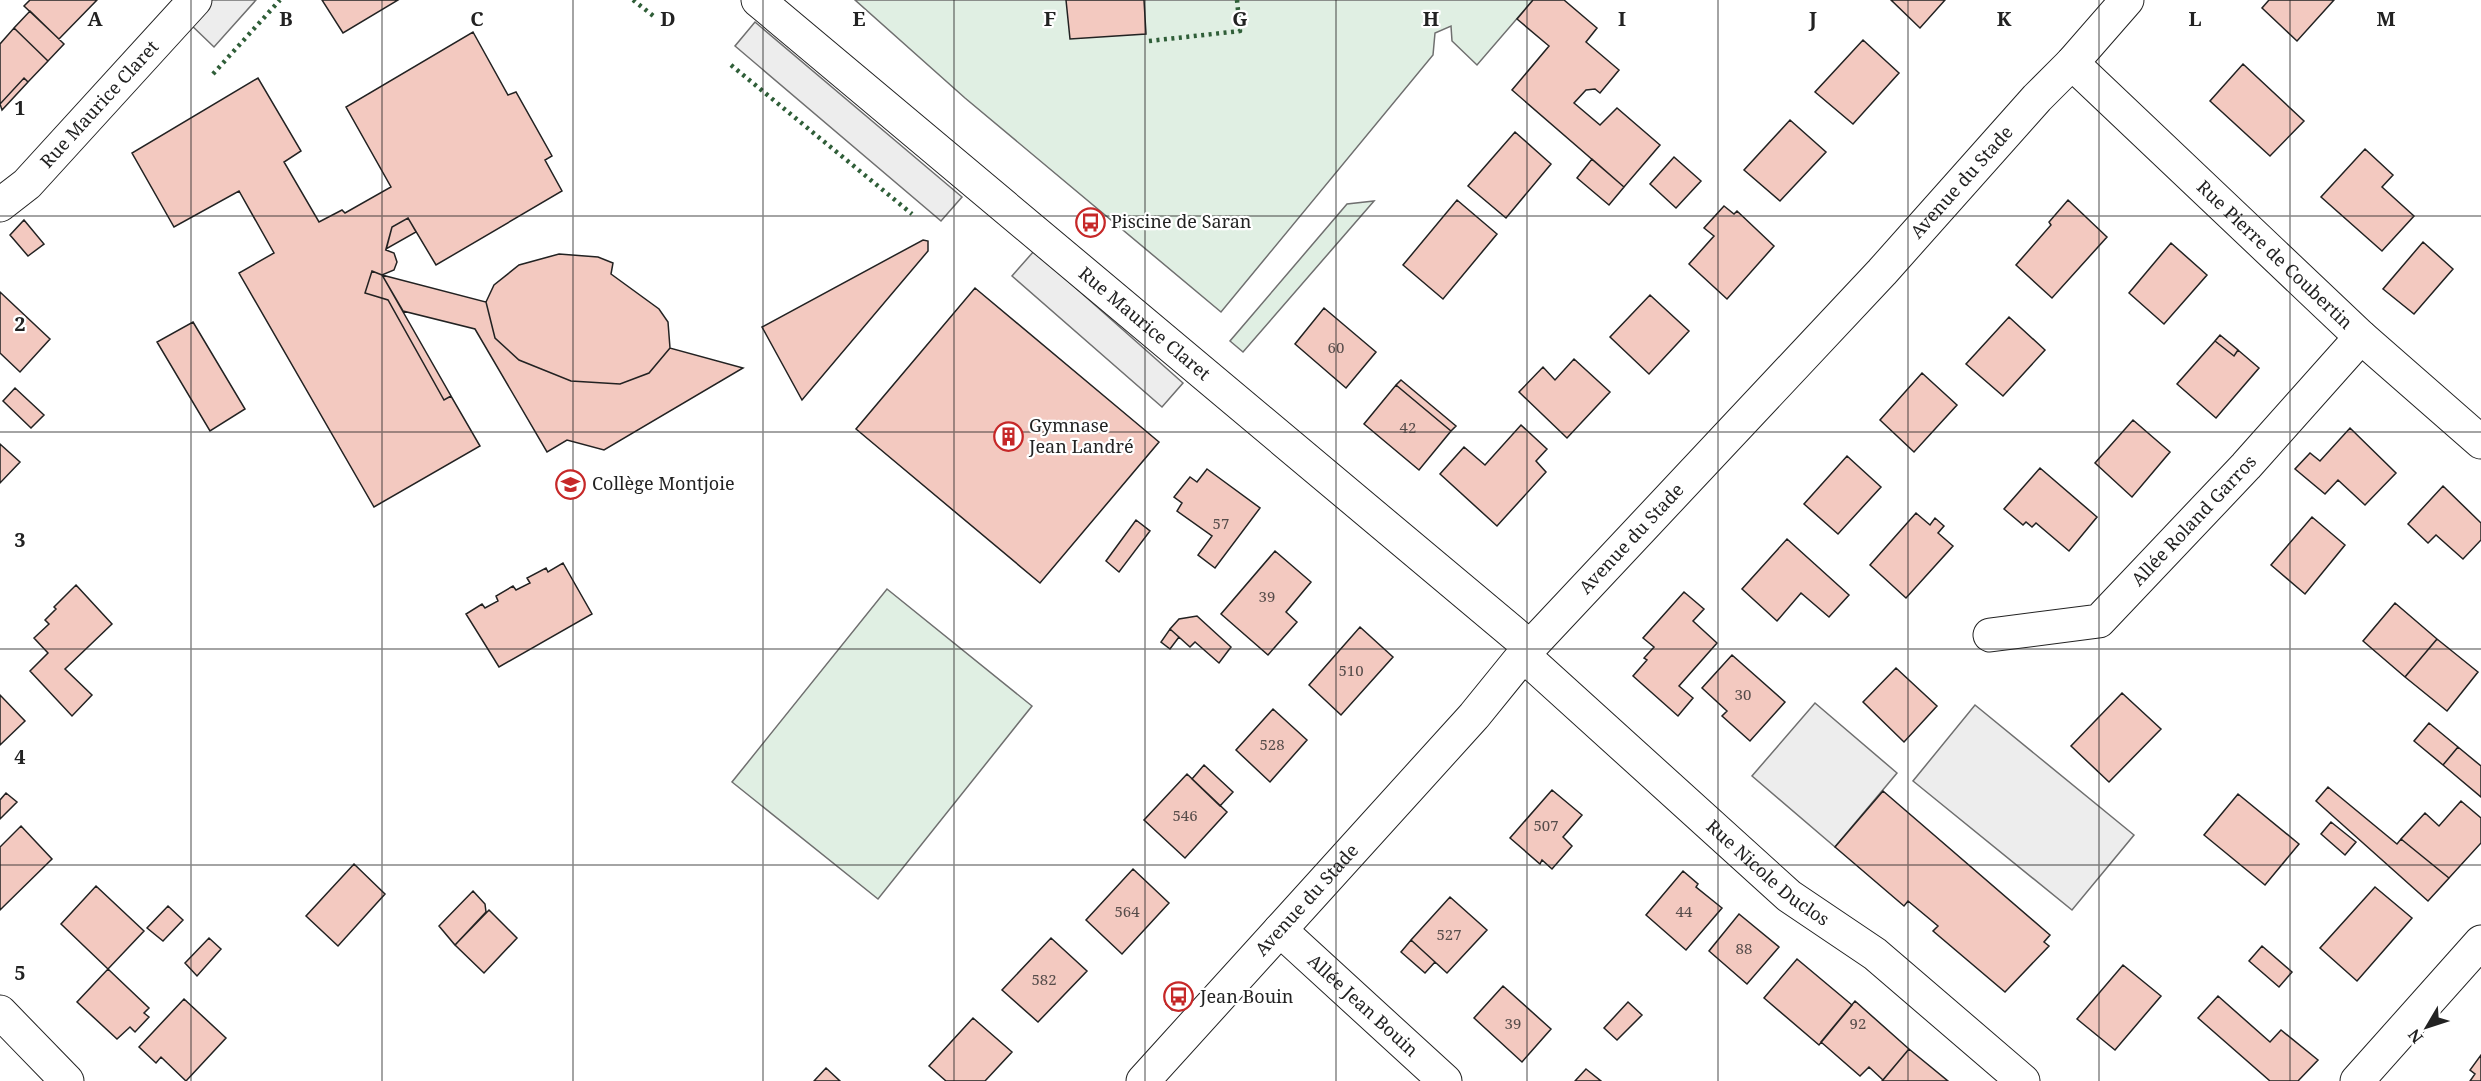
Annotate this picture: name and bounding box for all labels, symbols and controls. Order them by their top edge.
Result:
text: A [87,5,103,32]
text: B [279,5,293,32]
text: C [470,5,484,32]
text: D [660,5,676,32]
text: E [852,5,866,32]
text: F [1044,5,1056,32]
text: G [1232,5,1248,32]
text: H [1423,5,1439,32]
text: I [1618,5,1626,32]
text: J [1808,5,1817,32]
text: K [1997,5,2012,32]
text: L [2188,5,2202,32]
text: M [2376,5,2396,32]
street label: Rue Maurice Claret [35,35,163,173]
text: 1 [14,94,26,121]
street label: Avenue du Stade [1905,120,2018,243]
street label: Rue Pierre de Coubertin [2192,175,2359,334]
bus stop icon: Piscine de Saran [1074,206,1106,238]
place label: Piscine de Saran [1111,209,1252,233]
street label: Rue Maurice Claret [1074,261,1216,385]
text: 2 [14,310,26,337]
house number: 60 [1328,337,1344,357]
place label: Gymnase Jean Landré [1028,413,1134,458]
house number: 42 [1400,417,1416,437]
building icon: Gymnase Jean Landré [992,420,1024,452]
street label: Allée Roland Garros [2126,450,2261,591]
school or university icon: Collège Montjoie [555,468,587,500]
place label: Collège Montjoie [592,471,735,495]
street label: Avenue du Stade [1573,478,1689,599]
house number: 57 [1213,513,1229,533]
text: 3 [14,526,26,553]
house number: 39 [1259,586,1275,606]
house number: 510 [1338,660,1364,680]
house number: 30 [1735,684,1751,704]
house number: 528 [1259,734,1285,754]
text: 4 [14,743,26,770]
house number: 546 [1172,805,1198,825]
street label: Rue Nicole Duclos [1702,814,1834,931]
house number: 507 [1533,815,1559,835]
street label: Avenue du Stade [1249,838,1363,961]
house number: 564 [1114,901,1140,921]
house number: 44 [1676,901,1693,921]
house number: 527 [1436,924,1462,944]
house number: 88 [1736,938,1752,958]
street label: Allée Jean Bouin [1303,948,1424,1062]
text: 5 [14,959,26,986]
house number: 582 [1031,969,1057,989]
bus stop icon: Jean Bouin [1163,981,1195,1013]
place label: Jean Bouin [1199,984,1294,1008]
north arrow [2397,997,2457,1057]
house number: 39 [1505,1013,1521,1033]
house number: 92 [1850,1013,1866,1033]
text: N [2403,1024,2428,1048]

